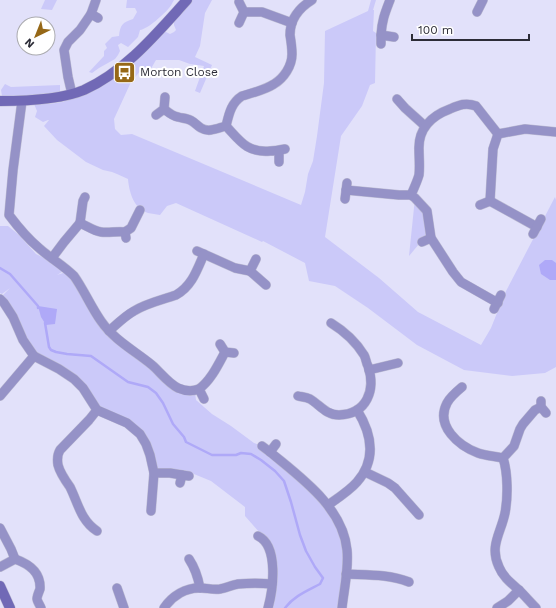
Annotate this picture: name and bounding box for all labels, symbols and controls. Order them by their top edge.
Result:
north arrow [16,16,56,56]
scale bar [412,16,529,42]
text: 100 m [418,23,453,37]
text: N [22,35,37,50]
bus stop icon: Morton Close [111,59,137,85]
place label: Morton Close [140,65,218,79]

